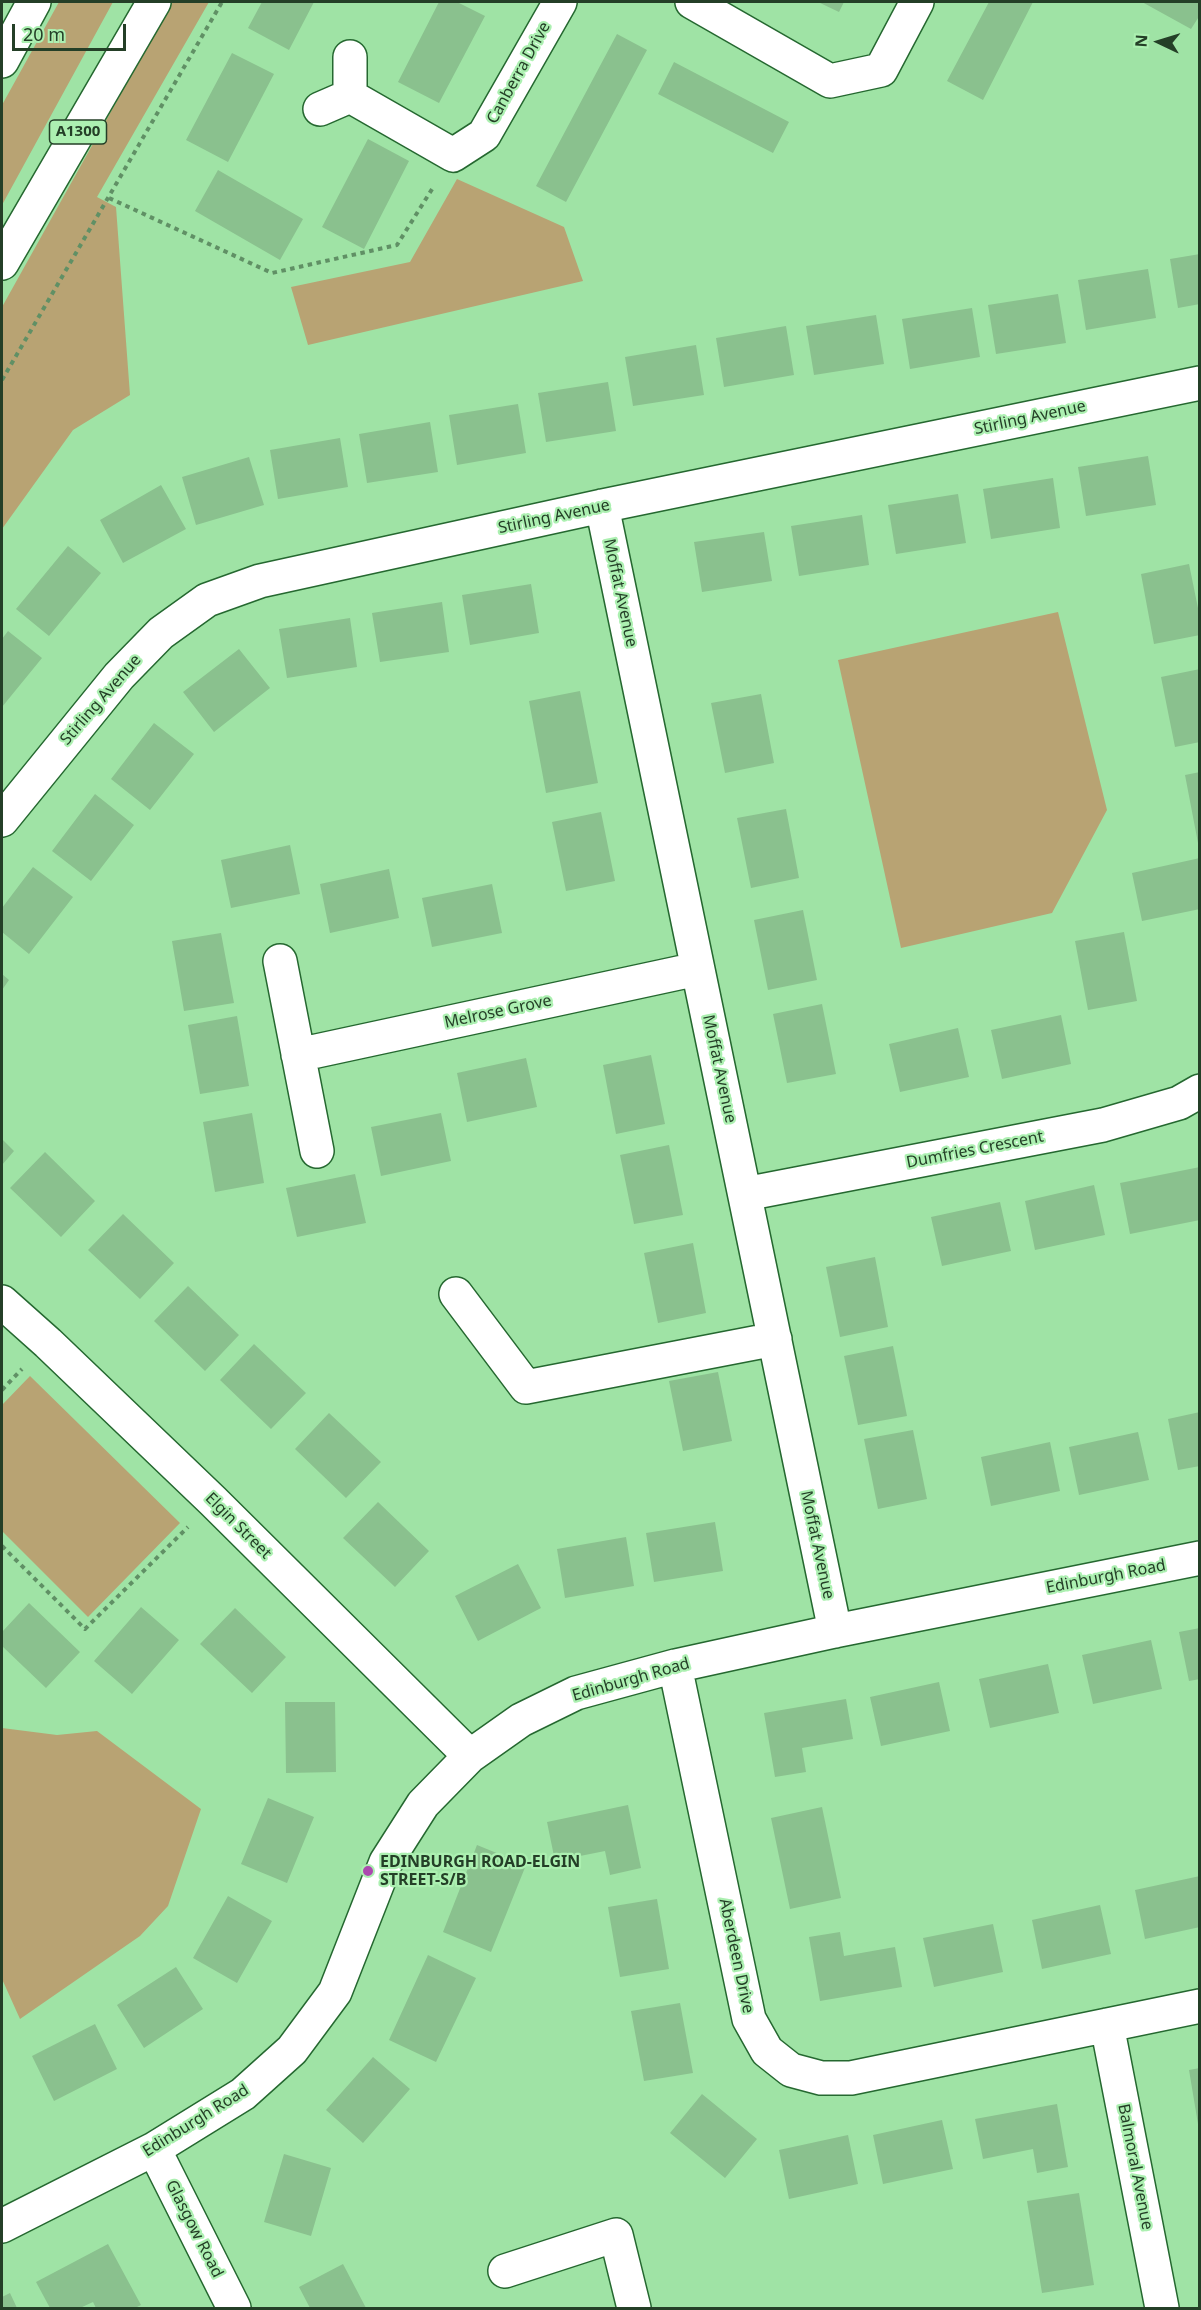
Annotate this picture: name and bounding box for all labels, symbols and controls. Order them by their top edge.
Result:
scale bar [15,12,129,50]
north arrow [1129,12,1189,72]
street label: Canberra Drive [483,19,555,127]
text: 20 m [23,22,65,46]
text: N [1130,33,1152,48]
road number: A1300 [50,120,106,144]
street label: Stirling Avenue [972,397,1088,439]
street label: Stirling Avenue [496,496,612,538]
street label: Moffat Avenue [599,537,641,649]
street label: Stirling Avenue [56,651,146,749]
street label: Melrose Grove [443,991,553,1033]
street label: Moffat Avenue [698,1013,740,1125]
street label: Dumfries Crescent [905,1127,1045,1173]
street label: Elgin Street [201,1489,275,1563]
street label: Moffat Avenue [796,1489,838,1601]
street label: Edinburgh Road [1045,1556,1167,1598]
street label: Edinburgh Road [570,1654,692,1706]
place label: EDINBURGH ROAD-ELGIN STREET-S/B [380,1852,580,1890]
marker: EDINBURGH ROAD-ELGIN STREET-S/B [361,1864,375,1878]
street label: Aberdeen Drive [714,1897,758,2015]
street label: Edinburgh Road [139,2081,253,2161]
street label: Balmoral Avenue [1113,2102,1157,2232]
street label: Glasgow Road [161,2177,227,2281]

